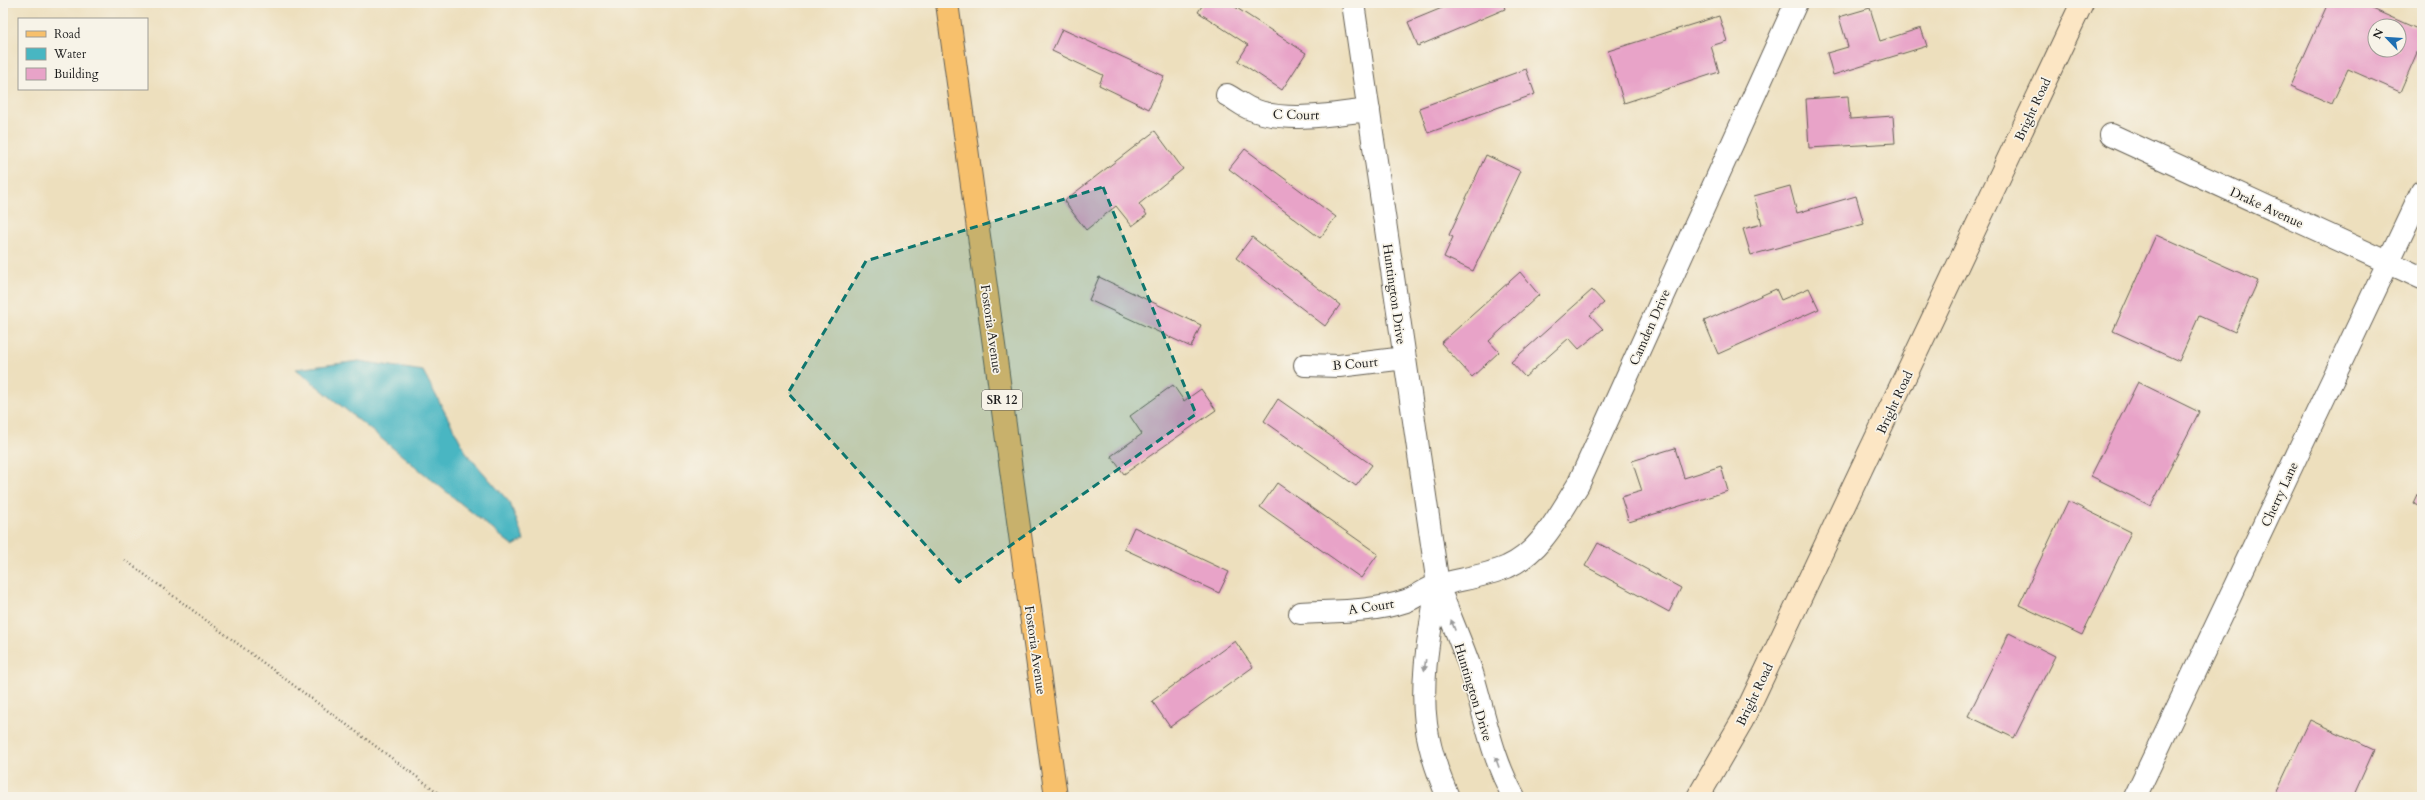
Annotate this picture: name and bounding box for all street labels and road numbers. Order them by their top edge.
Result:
street label: Bright Road [2010,75,2055,144]
street label: C Court [1273,106,1319,124]
street label: Drake Avenue [2227,183,2306,233]
street label: Huntington Drive [1378,243,1410,346]
street label: Fostoria Avenue [976,284,1006,375]
street label: Camden Drive [1625,286,1675,368]
street label: B Court [1332,353,1378,375]
street label: Bright Road [1872,368,1917,437]
road number: SR 12 [982,390,1022,410]
street label: Cherry Lane [2257,459,2303,530]
street label: A Court [1347,595,1395,619]
street label: Fostoria Avenue [1020,605,1050,696]
street label: Huntington Drive [1450,641,1496,743]
street label: Bright Road [1732,660,1778,729]

